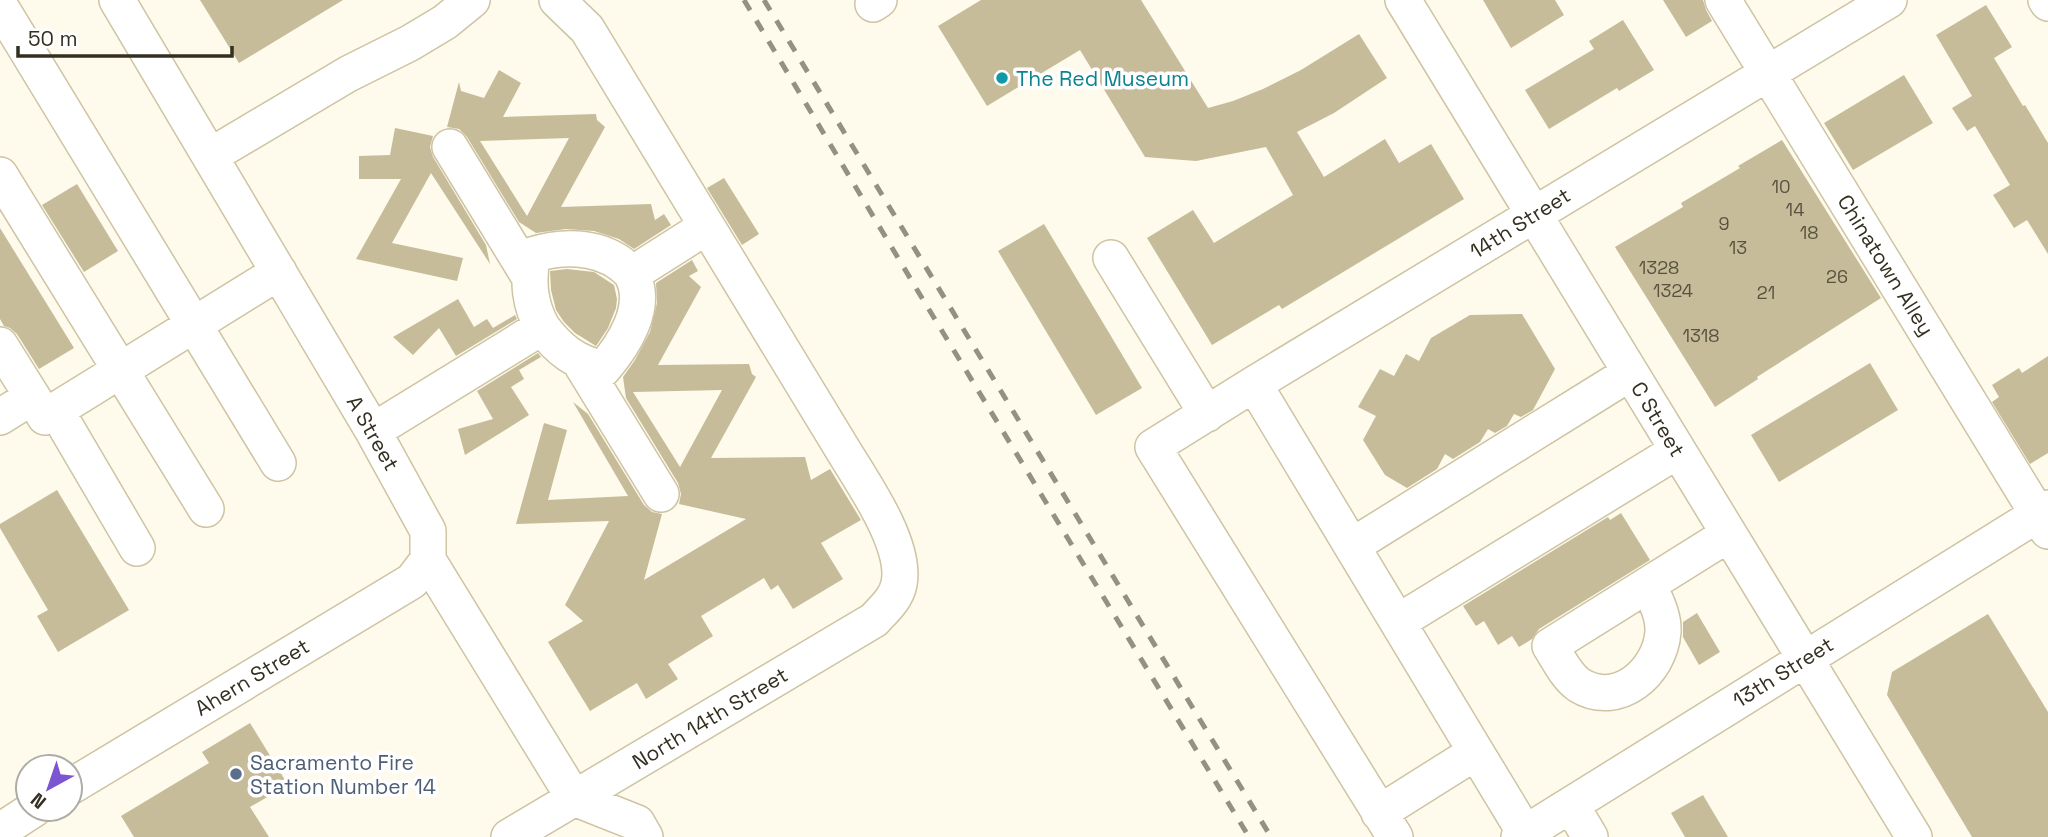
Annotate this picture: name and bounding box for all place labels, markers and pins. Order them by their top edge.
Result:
place label: The Red Museum [1016,65,1189,92]
marker: The Red Museum [994,70,1010,86]
place label: Sacramento Fire Station Number 14 [250,749,436,800]
marker: Sacramento Fire Station Number 14 [228,766,244,782]

